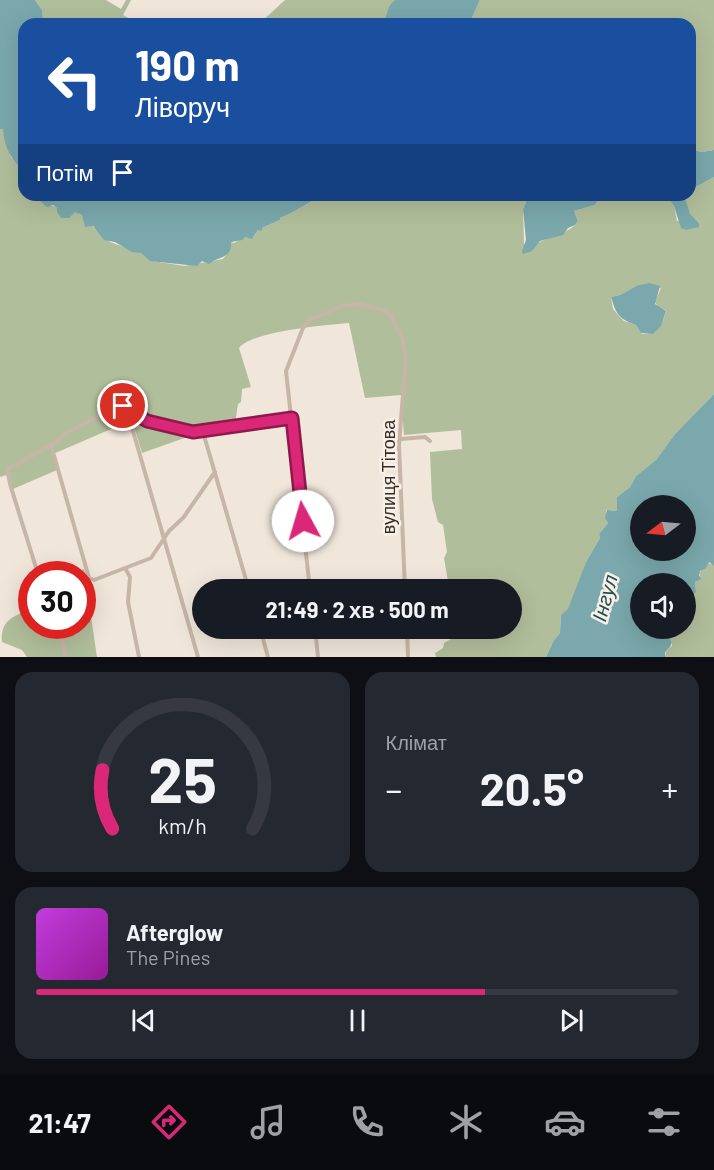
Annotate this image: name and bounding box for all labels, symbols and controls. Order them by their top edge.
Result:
text: 190 m [135,39,240,89]
icon: left [36,42,114,120]
text: Ліворуч [135,90,230,122]
icon: arrive [106,156,139,189]
text: Потім [36,159,94,185]
pin [97,380,148,431]
icon: arrive [106,389,139,422]
street label: вулиця Тітова [377,419,399,534]
position arrow [271,489,335,553]
north arrow [630,495,696,561]
map controls [630,495,696,639]
speed limit sign: 30 [18,561,96,639]
water label: Інгул [586,572,622,624]
button: sound [630,573,696,639]
text: 21:49 · 2 хв · 500 m [265,596,449,622]
text: Клімат [386,730,447,754]
text: 25 [148,741,217,815]
text: 20.5° [480,761,584,815]
text: − [386,769,402,809]
text: + [662,769,678,809]
text: km/h [158,813,207,838]
text: Afterglow [126,919,223,945]
text: The Pines [126,945,210,969]
icon: previous [127,1004,160,1037]
icon: pause [341,1004,374,1037]
icon: next [555,1004,588,1037]
icon: directions [148,1101,190,1143]
icon: music [247,1101,289,1143]
icon: phone [346,1101,388,1143]
icon: climate [445,1101,487,1143]
icon: car [544,1101,586,1143]
icon: filters [643,1101,685,1143]
text: 21:47 [29,1106,91,1138]

